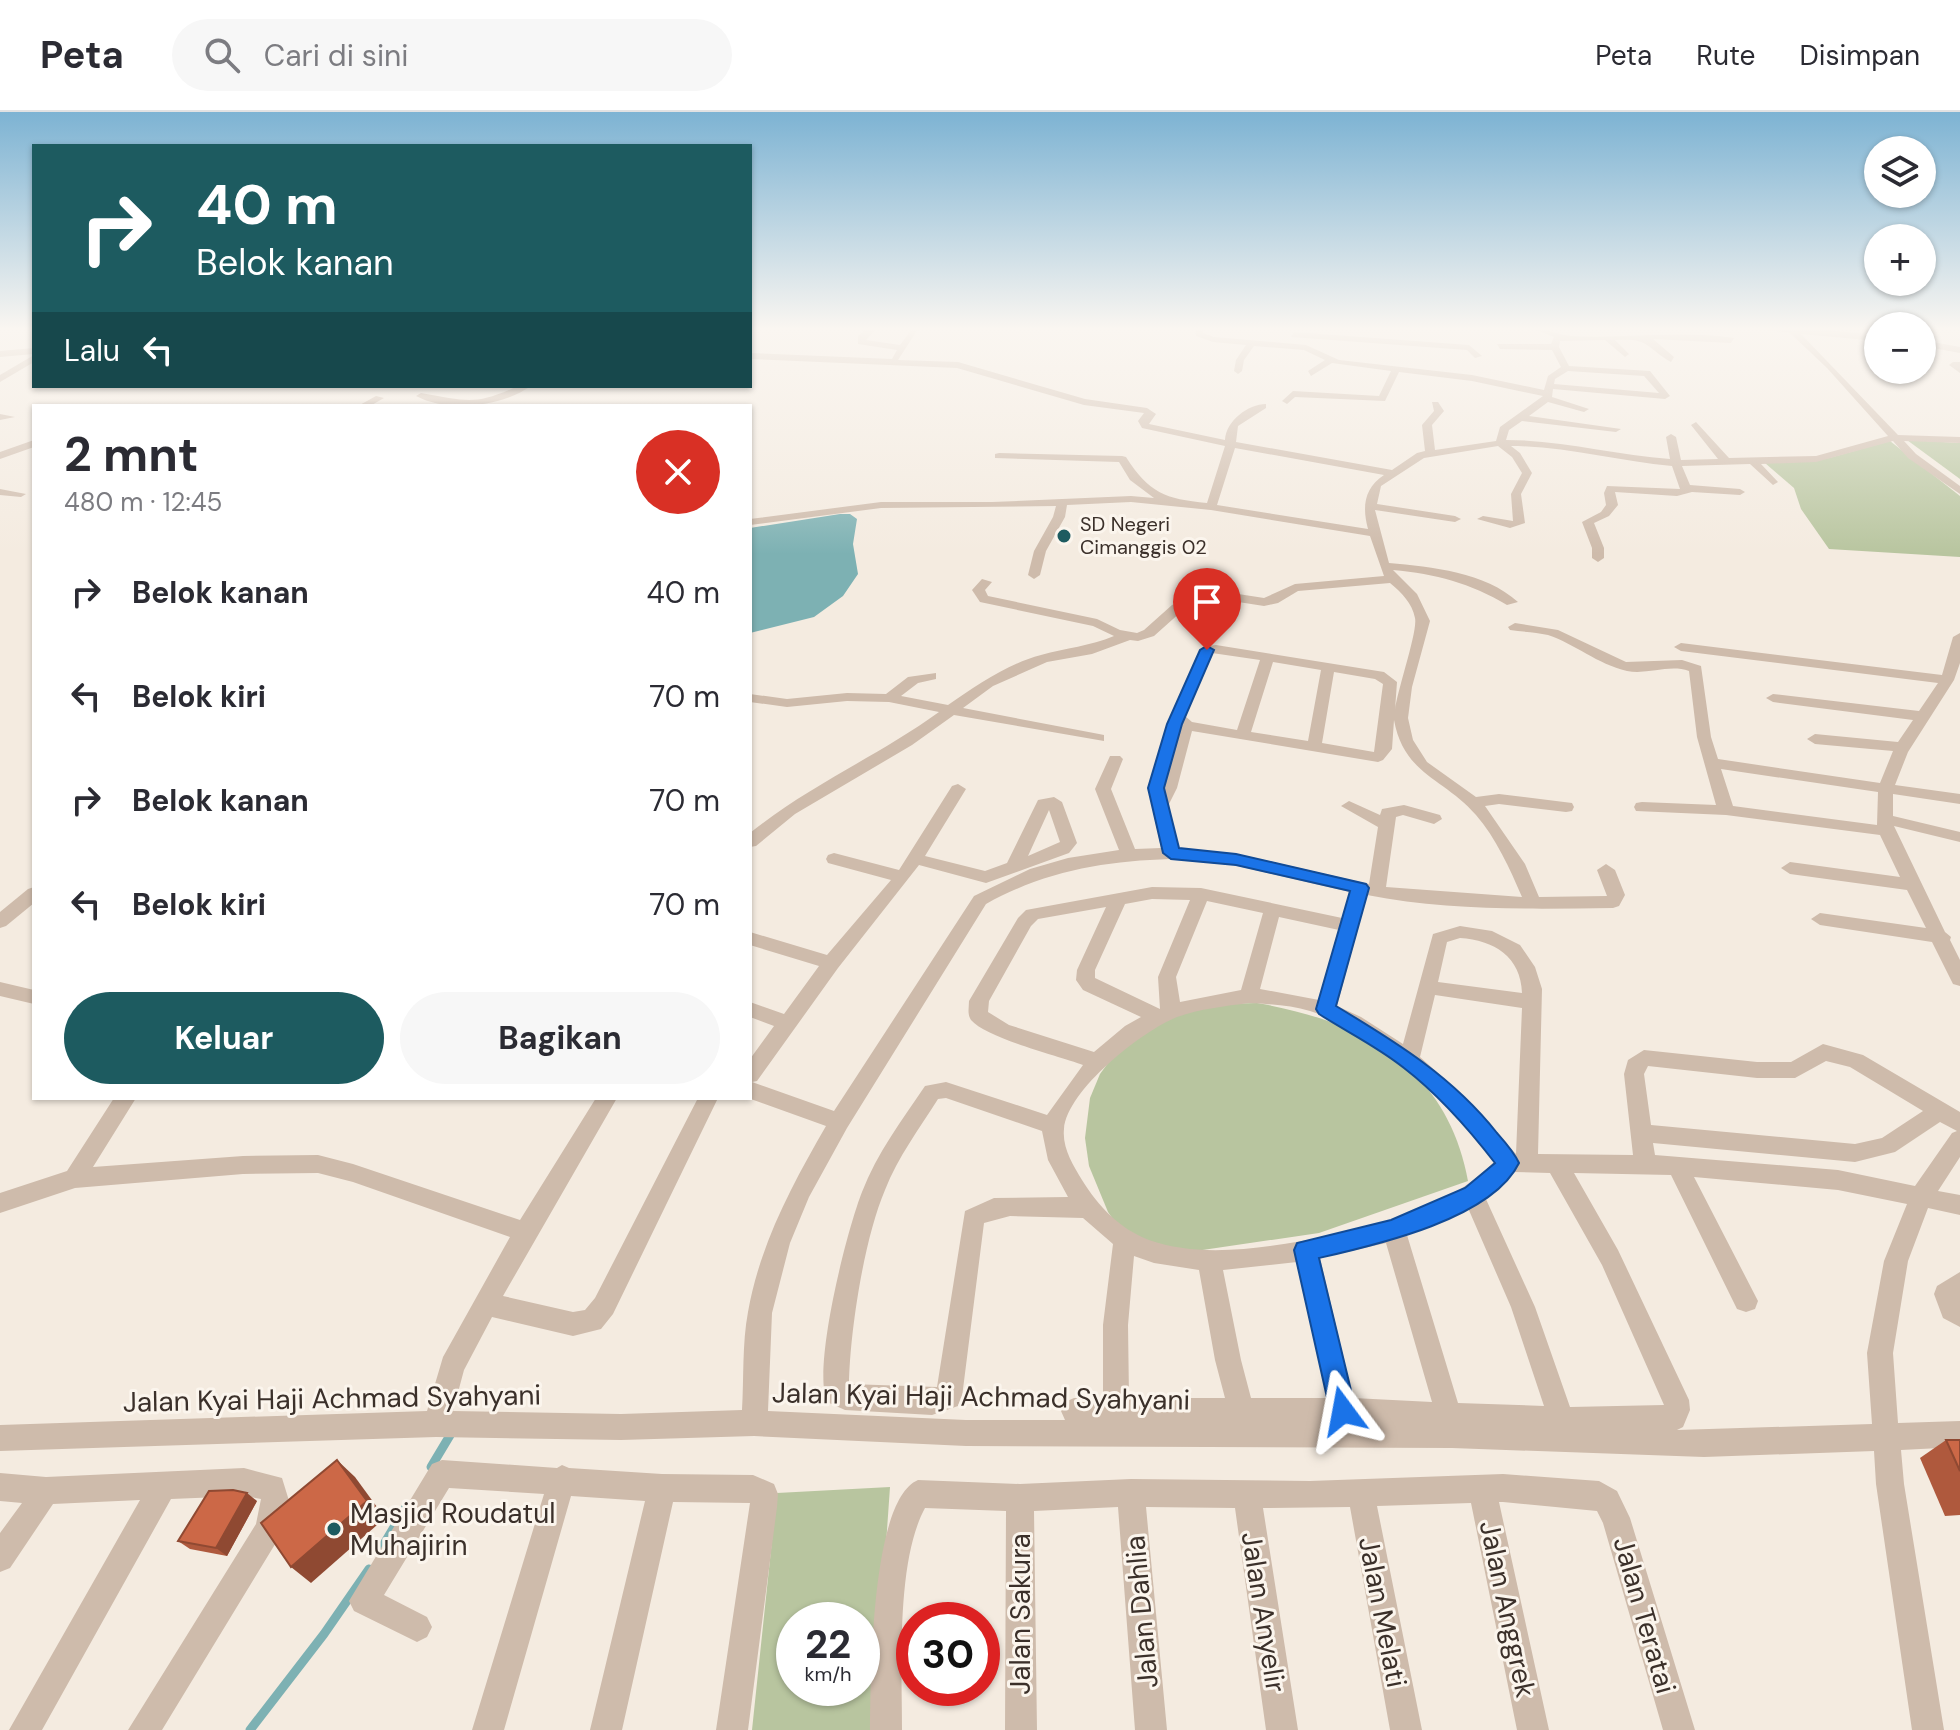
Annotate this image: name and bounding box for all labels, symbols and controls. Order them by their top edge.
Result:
search box [172,19,732,91]
text: Peta [40,30,124,80]
icon: search [200,33,244,77]
text: Cari di sini [264,36,409,75]
text: Peta [1595,37,1652,74]
text: Rute [1696,37,1755,74]
text: Disimpan [1799,37,1920,74]
map controls [1864,136,1936,384]
button: layers [1864,136,1936,208]
text: 40 m [196,168,338,241]
icon: right [64,176,168,280]
button: + [1864,224,1936,296]
text: Belok kanan [196,239,394,286]
button: − [1864,312,1936,384]
icon: left [136,328,180,372]
text: Lalu [64,331,120,370]
text: 2 mnt [64,423,199,486]
button: close [636,430,720,514]
text: 480 m · 12:45 [64,485,222,519]
place label: SD Negeri Cimanggis 02 [1080,511,1207,560]
marker: SD Negeri Cimanggis 02 [1055,527,1073,545]
pin [1173,568,1241,650]
icon: right [64,570,108,614]
text: Belok kanan [132,573,309,612]
text: 40 m [647,573,720,612]
icon: arrive [1185,580,1229,624]
icon: left [64,674,108,718]
text: Belok kiri [132,677,266,716]
text: 70 m [649,677,720,716]
icon: right [64,778,108,822]
text: Belok kanan [132,781,309,820]
text: 70 m [649,781,720,820]
icon: left [64,882,108,926]
text: Belok kiri [132,885,266,924]
text: 70 m [649,885,720,924]
button: Keluar [64,992,384,1084]
button: Bagikan [400,992,720,1084]
position arrow [1301,1369,1385,1453]
street label: Jalan Kyai Haji Achmad Syahyani [772,1374,1190,1419]
street label: Jalan Kyai Haji Achmad Syahyani [123,1376,541,1421]
place label: Masjid Roudatul Muhajirin [350,1495,555,1564]
street label: Jalan Anggrek [1471,1517,1544,1701]
marker: Masjid Roudatul Muhajirin [325,1520,343,1538]
street label: Jalan Anyelir [1233,1529,1294,1695]
street label: Jalan Teratai [1604,1532,1685,1698]
street label: Jalan Sakura [1002,1533,1039,1695]
street label: Jalan Dahlia [1116,1534,1167,1690]
street label: Jalan Melati [1350,1534,1415,1690]
speed limit sign: 30 [896,1602,1000,1706]
text: 22 [805,1618,851,1670]
text: km/h [804,1661,852,1687]

